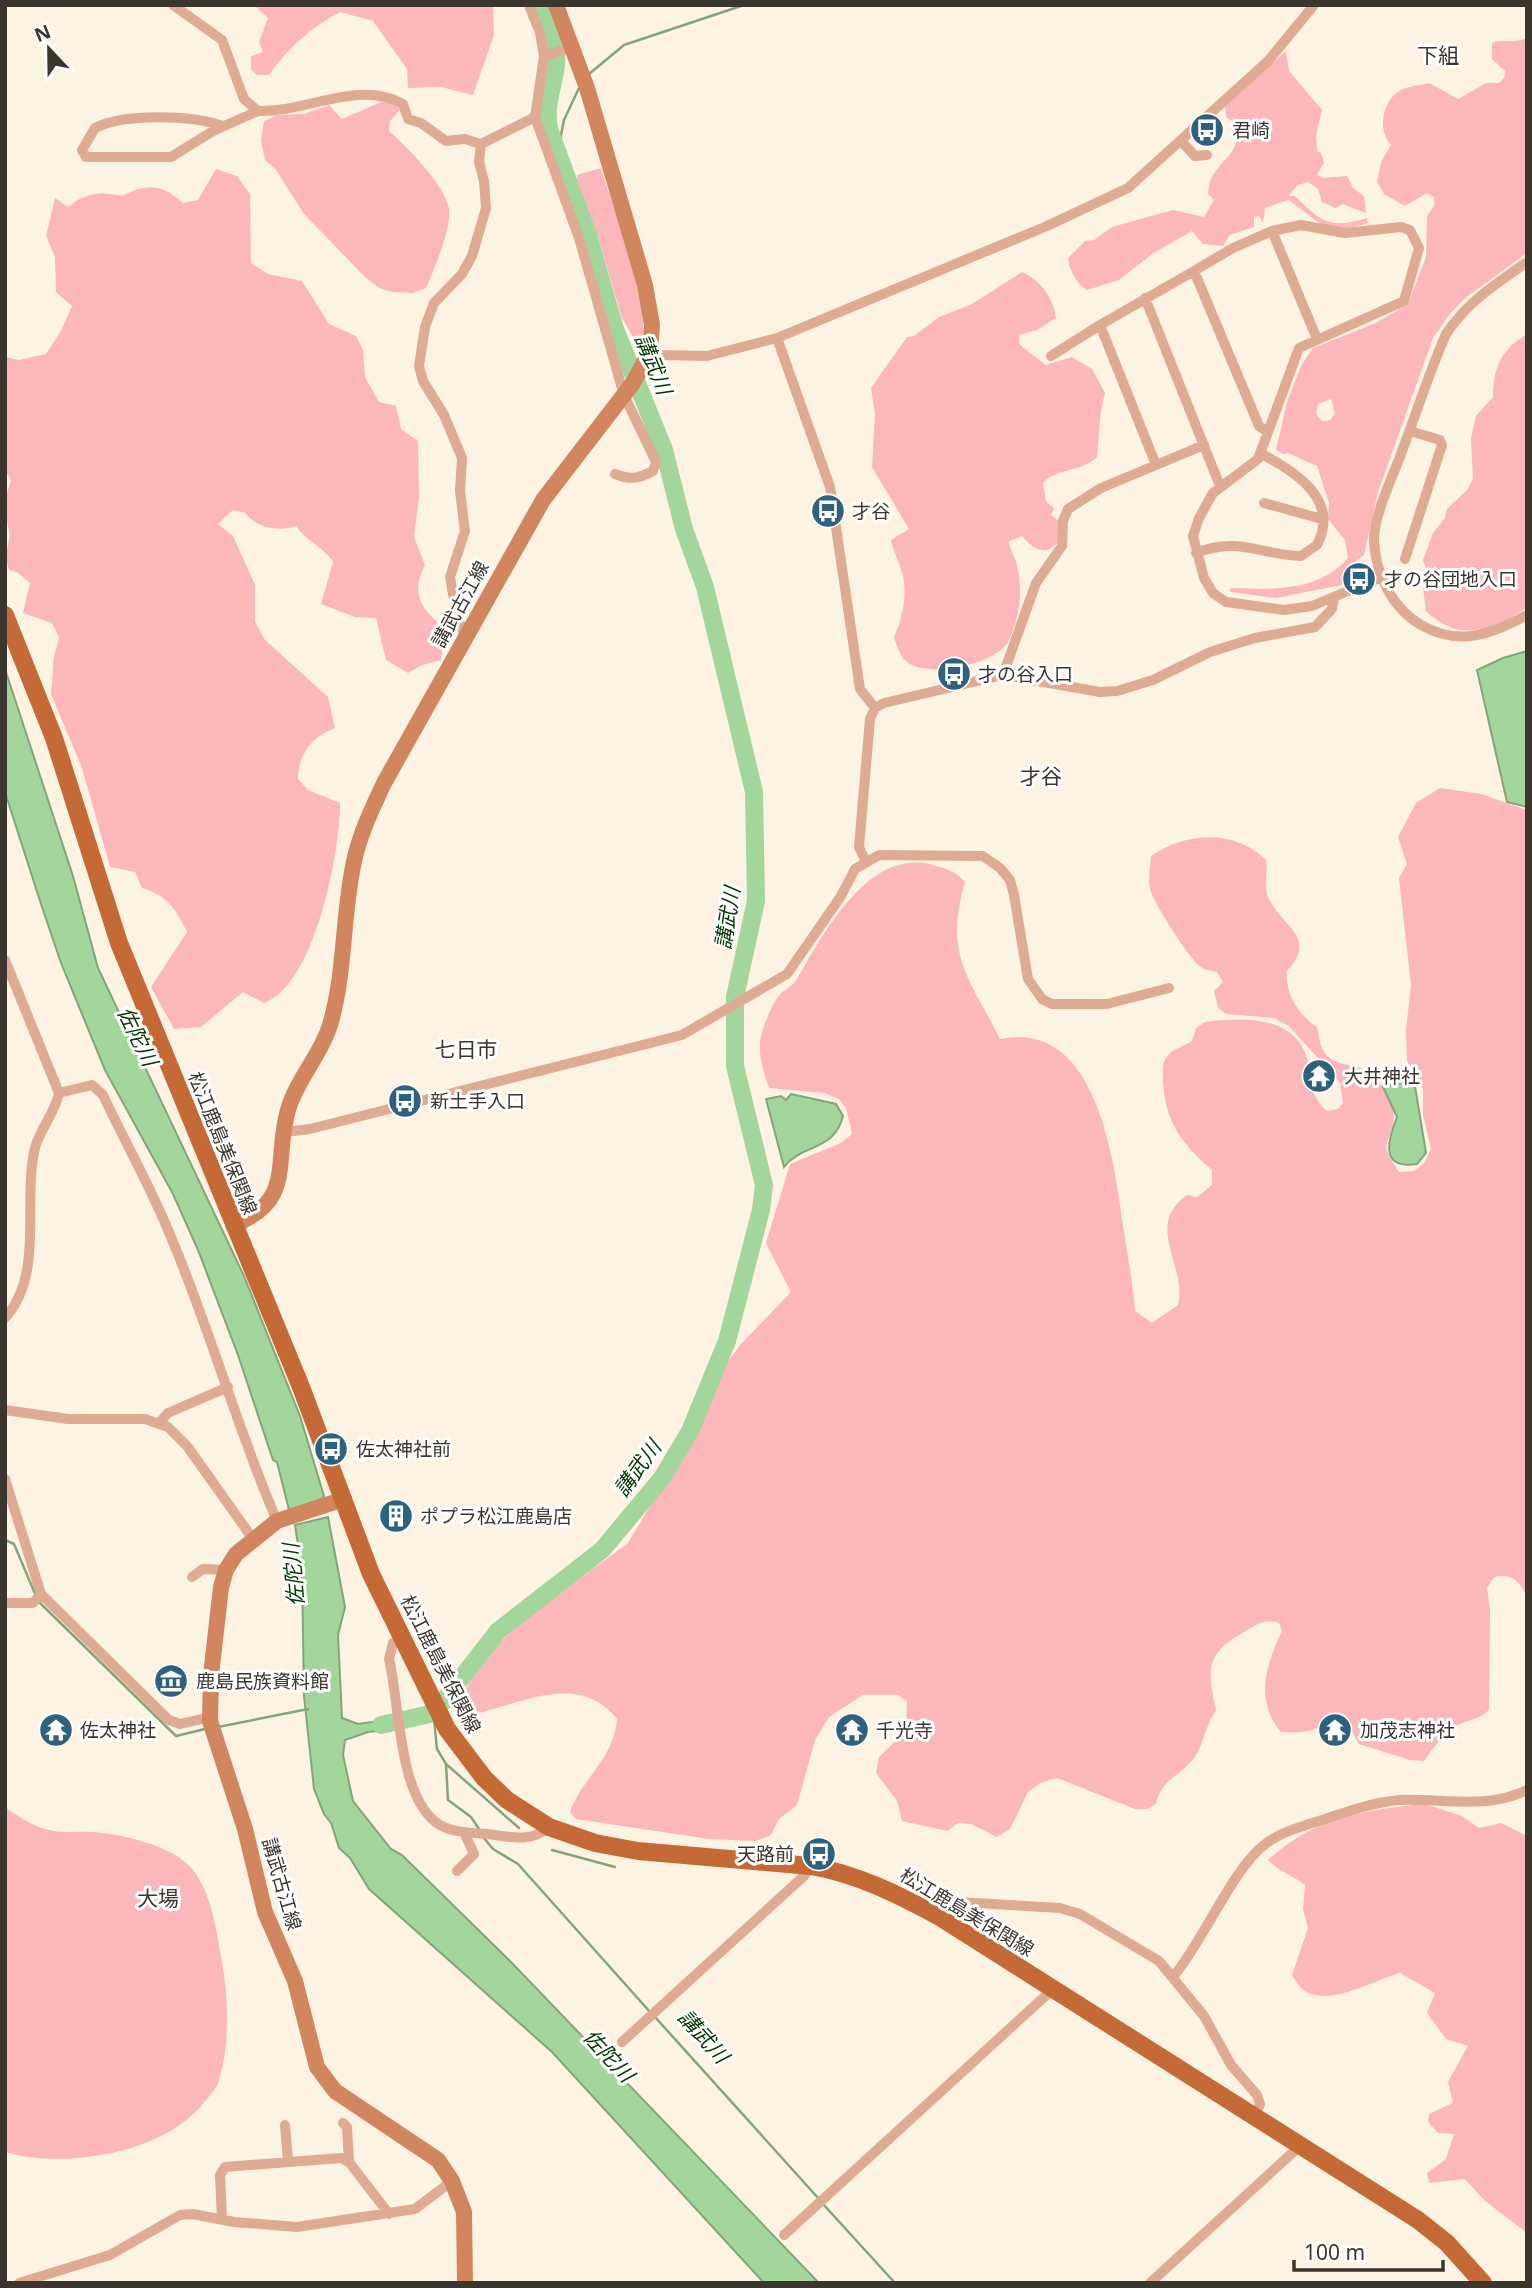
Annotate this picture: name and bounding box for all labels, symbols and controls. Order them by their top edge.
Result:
north arrow [14,14,84,84]
text: N [31,18,55,48]
district label: 下組 [1417,41,1459,69]
bus stop icon: 君崎 [1188,111,1226,149]
place label: 君崎 [1232,117,1270,143]
water label: 講武川 [629,330,680,400]
bus stop icon: 才谷 [809,492,847,530]
place label: 才谷 [852,498,890,524]
street label: 講武古江線 [426,556,494,652]
bus stop icon: 才の谷団地入口 [1340,560,1378,598]
place label: 才の谷団地入口 [1384,566,1517,592]
bus stop icon: 才の谷入口 [935,655,973,693]
place label: 才の谷入口 [978,661,1073,687]
district label: 才谷 [1020,762,1062,790]
water label: 講武川 [708,883,746,951]
water label: 佐陀川 [112,1002,165,1072]
district label: 七日市 [435,1035,498,1063]
temple icon: 大井神社 [1300,1057,1338,1095]
place label: 大井神社 [1344,1063,1420,1089]
street label: 松江鹿島美保関線 [182,1068,264,1218]
bus stop icon: 新土手入口 [386,1082,424,1120]
place label: 新土手入口 [430,1088,525,1114]
bus stop icon: 佐太神社前 [312,1430,350,1468]
water label: 講武川 [607,1433,668,1502]
place label: 佐太神社前 [356,1436,451,1462]
building icon: ポプラ松江鹿島店 [377,1497,415,1535]
place label: ポプラ松江鹿島店 [420,1503,572,1529]
water label: 佐陀川 [276,1540,310,1608]
street label: 松江鹿島美保関線 [395,1590,487,1738]
museum icon: 鹿島民族資料館 [152,1662,190,1700]
place label: 鹿島民族資料館 [196,1668,329,1694]
temple icon: 佐太神社 [37,1711,75,1749]
temple icon: 千光寺 [833,1711,871,1749]
temple icon: 加茂志神社 [1316,1711,1354,1749]
place label: 佐太神社 [80,1717,156,1743]
place label: 千光寺 [876,1717,933,1743]
place label: 加茂志神社 [1360,1717,1455,1743]
street label: 講武古江線 [256,1835,308,1933]
bus stop icon: 天路前 [800,1835,838,1873]
place label: 天路前 [737,1841,794,1867]
street label: 松江鹿島美保関線 [895,1862,1039,1962]
district label: 大場 [137,1884,179,1912]
water label: 講武川 [673,2003,737,2070]
water label: 佐陀川 [577,2022,642,2089]
scale bar [1294,2228,1443,2272]
text: 100 m [1304,2238,1365,2266]

